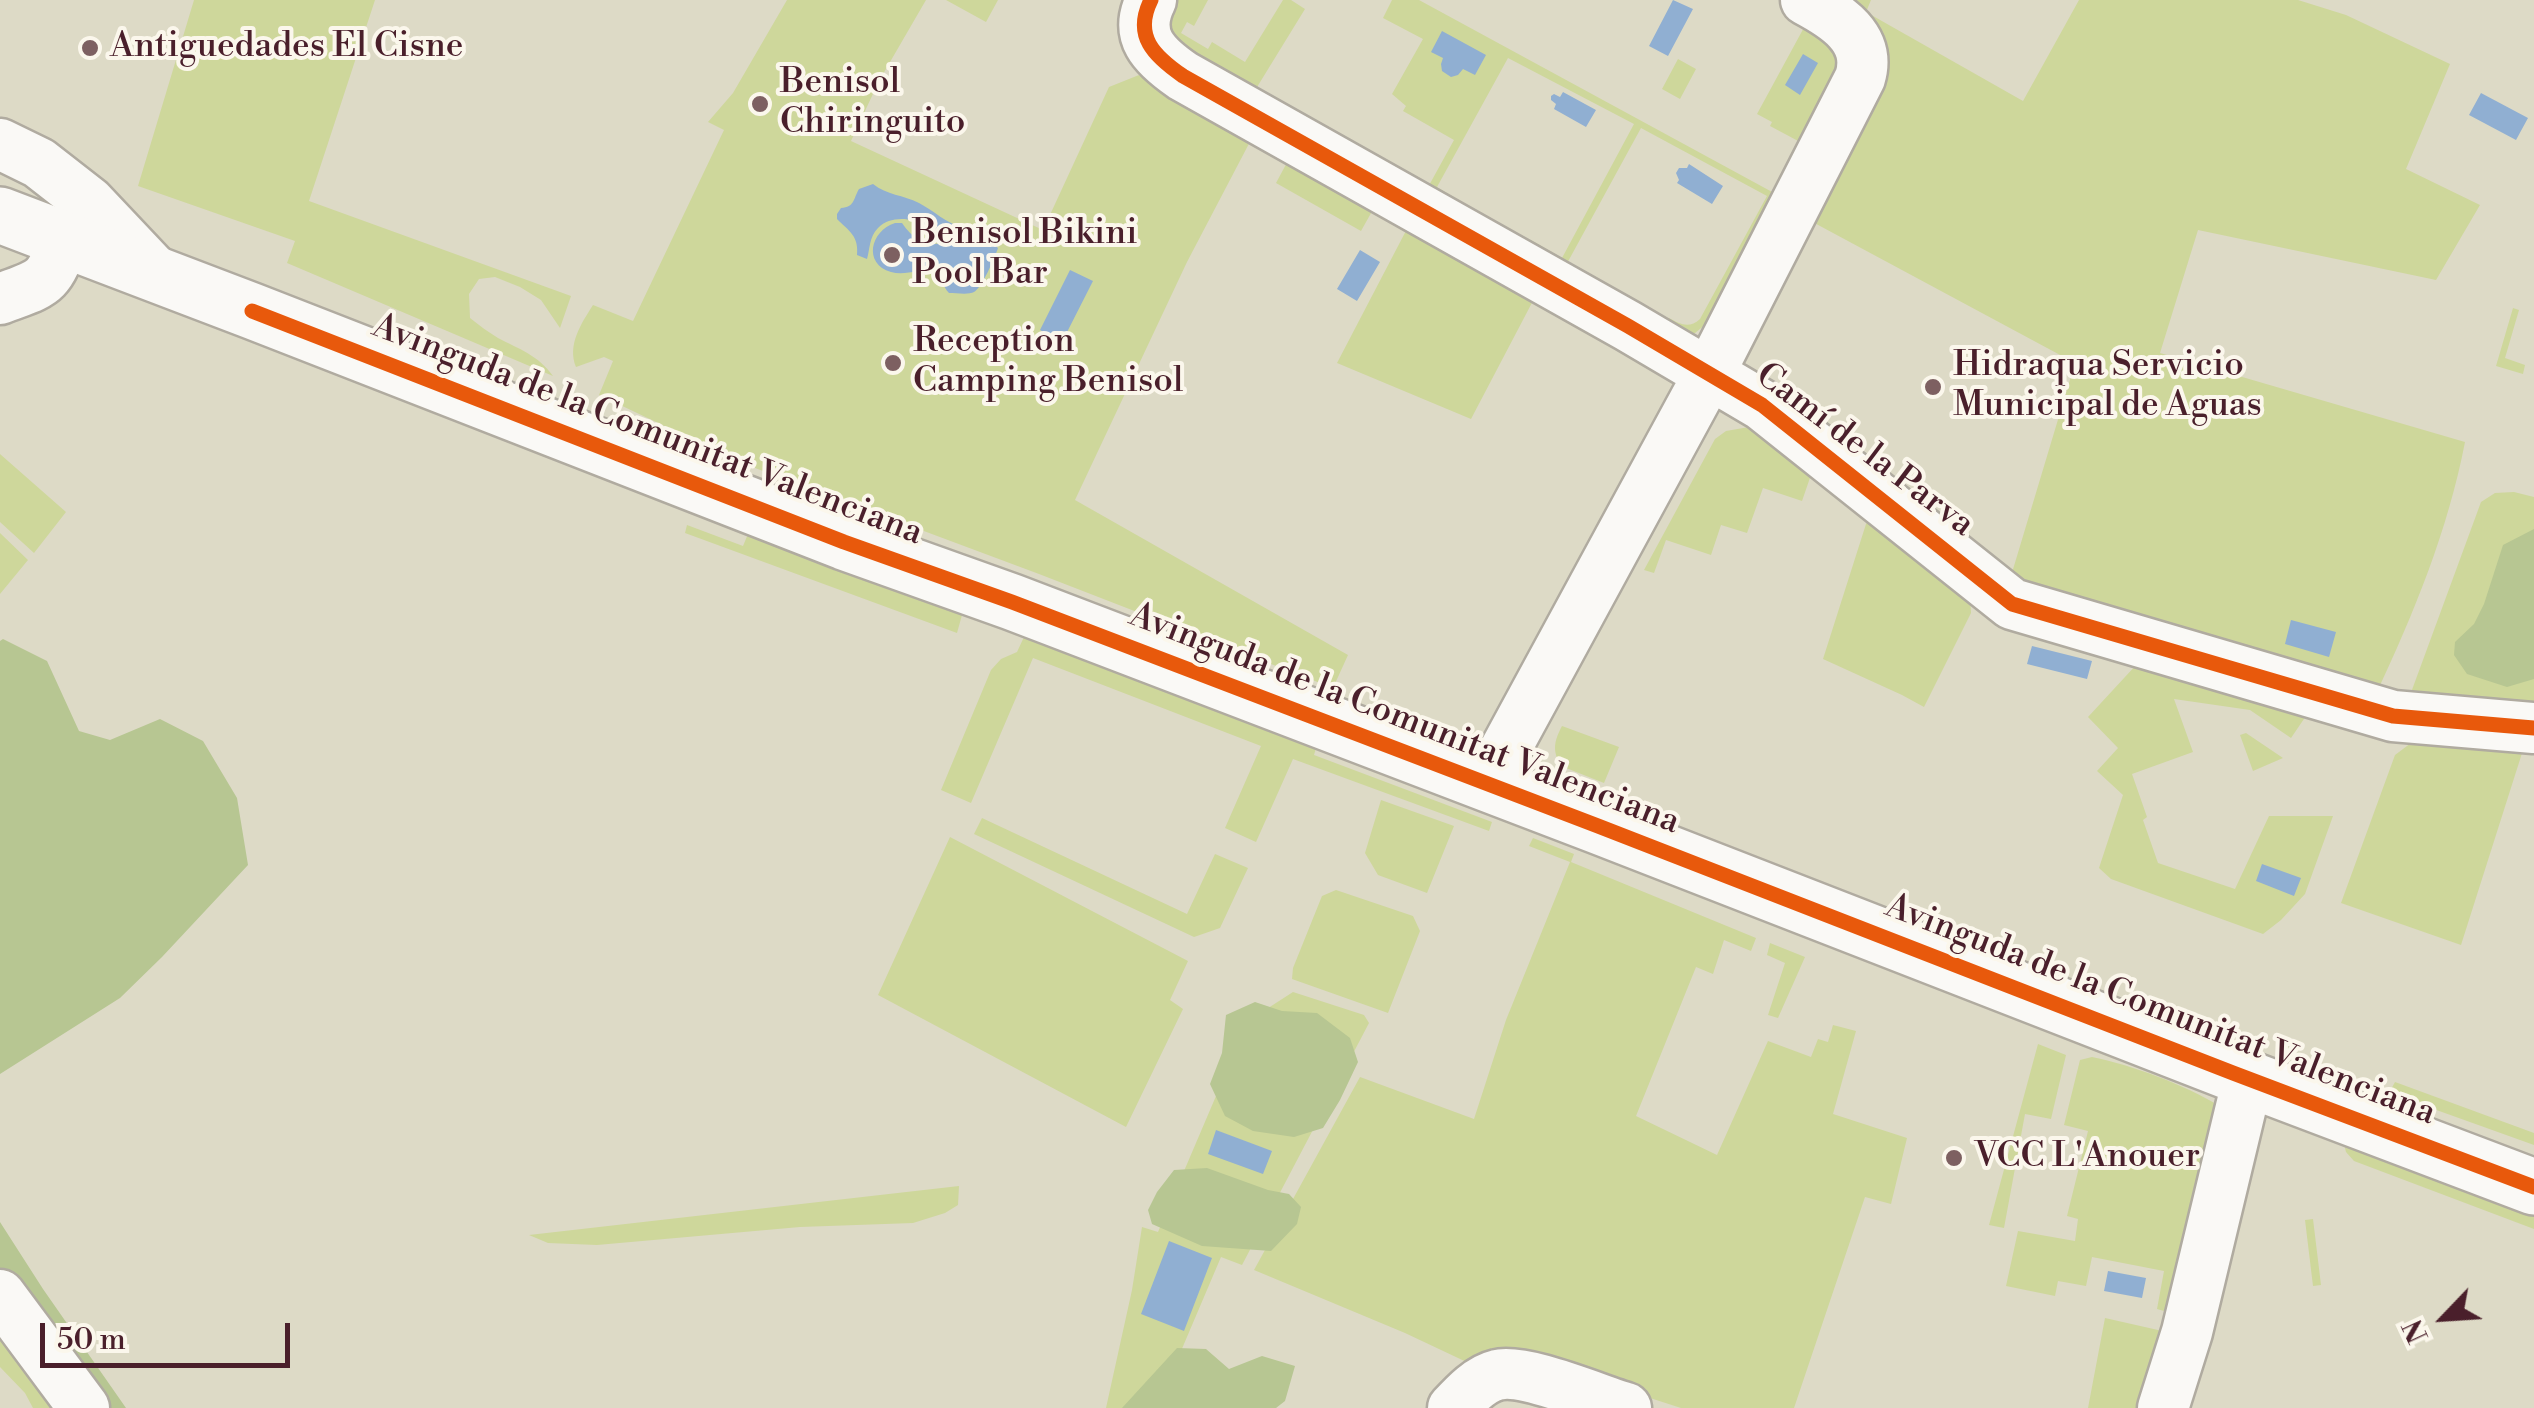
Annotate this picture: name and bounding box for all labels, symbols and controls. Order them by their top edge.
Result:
place label: Antiguedades El Cisne [110,27,463,69]
marker: Antiguedades El Cisne [79,37,101,59]
place label: Benisol Chiringuito [780,63,966,145]
marker: Benisol Chiringuito [749,93,771,115]
place label: Benisol Bikini Pool Bar [912,214,1138,296]
marker: Benisol Bikini Pool Bar [881,244,903,266]
street label: Avinguda de la Comunitat Valenciana [366,306,928,556]
place label: Reception Camping Benisol [913,322,1183,404]
place label: Hidraqua Servicio Municipal de Aguas [1953,346,2262,428]
marker: Reception Camping Benisol [882,352,904,374]
street label: Camí de la Parva [1747,355,1981,547]
marker: Hidraqua Servicio Municipal de Aguas [1922,376,1944,398]
street label: Avinguda de la Comunitat Valenciana [1123,595,1685,845]
street label: Avinguda de la Comunitat Valenciana [1879,886,2441,1136]
place label: VCC L'Anouer [1974,1137,2200,1179]
marker: VCC L'Anouer [1943,1147,1965,1169]
north arrow [2394,1268,2494,1368]
scale bar [45,1303,295,1365]
text: N [2396,1313,2437,1348]
text: 50 m [57,1321,126,1359]

